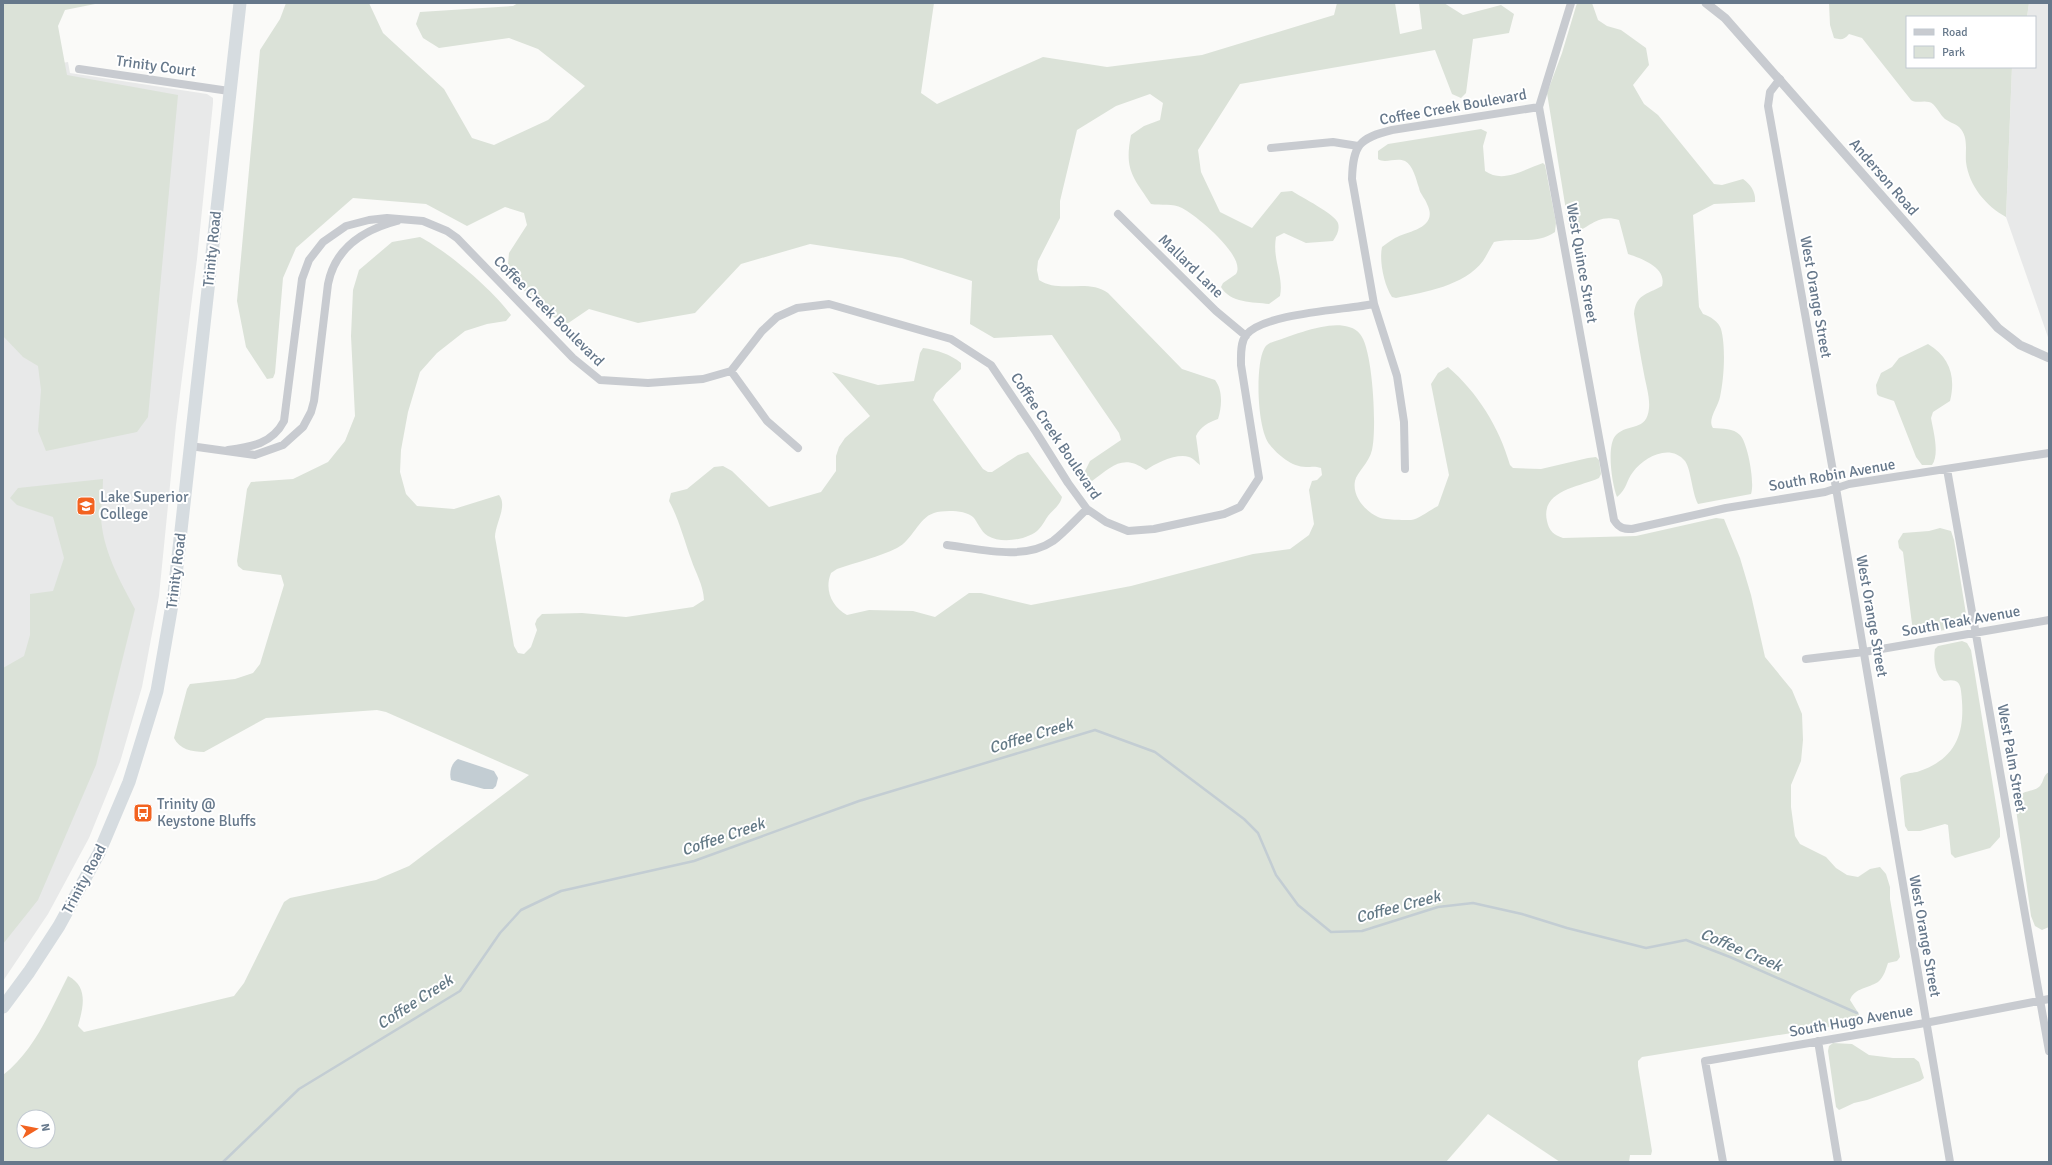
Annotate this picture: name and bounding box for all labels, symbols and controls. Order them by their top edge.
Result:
legend [1906,16,2036,68]
text: Road [1942,25,1968,40]
text: Park [1942,45,1965,60]
street label: Trinity Court [115,51,197,81]
street label: Coffee Creek Boulevard [1378,85,1528,129]
street label: Anderson Road [1846,135,1922,219]
street label: West Quince Street [1563,201,1601,325]
street label: Trinity Road [199,210,225,288]
street label: Mallard Lane [1155,230,1227,302]
street label: West Orange Street [1796,235,1836,359]
street label: Coffee Creek Boulevard [490,252,608,370]
street label: Coffee Creek Boulevard [1007,369,1105,503]
street label: South Robin Avenue [1767,455,1897,495]
place label: Lake Superior College [100,488,189,523]
school or university icon: Lake Superior College [75,495,97,517]
street label: Trinity Road [162,532,190,610]
street label: West Orange Street [1852,554,1892,678]
street label: South Teak Avenue [1900,602,2022,640]
street label: West Palm Street [1994,703,2030,813]
water label: Coffee Creek [987,713,1077,758]
place label: Trinity @ Keystone Bluffs [157,795,257,830]
bus stop icon: Trinity @ Keystone Bluffs [132,802,154,824]
water label: Coffee Creek [679,813,769,861]
street label: Trinity Road [58,841,110,917]
street label: West Orange Street [1905,874,1945,998]
water label: Coffee Creek [1354,886,1444,928]
water label: Coffee Creek [1697,924,1787,977]
water label: Coffee Creek [373,969,458,1034]
street label: South Hugo Avenue [1788,1001,1914,1041]
north arrow [16,1109,56,1149]
text: N [38,1122,52,1132]

